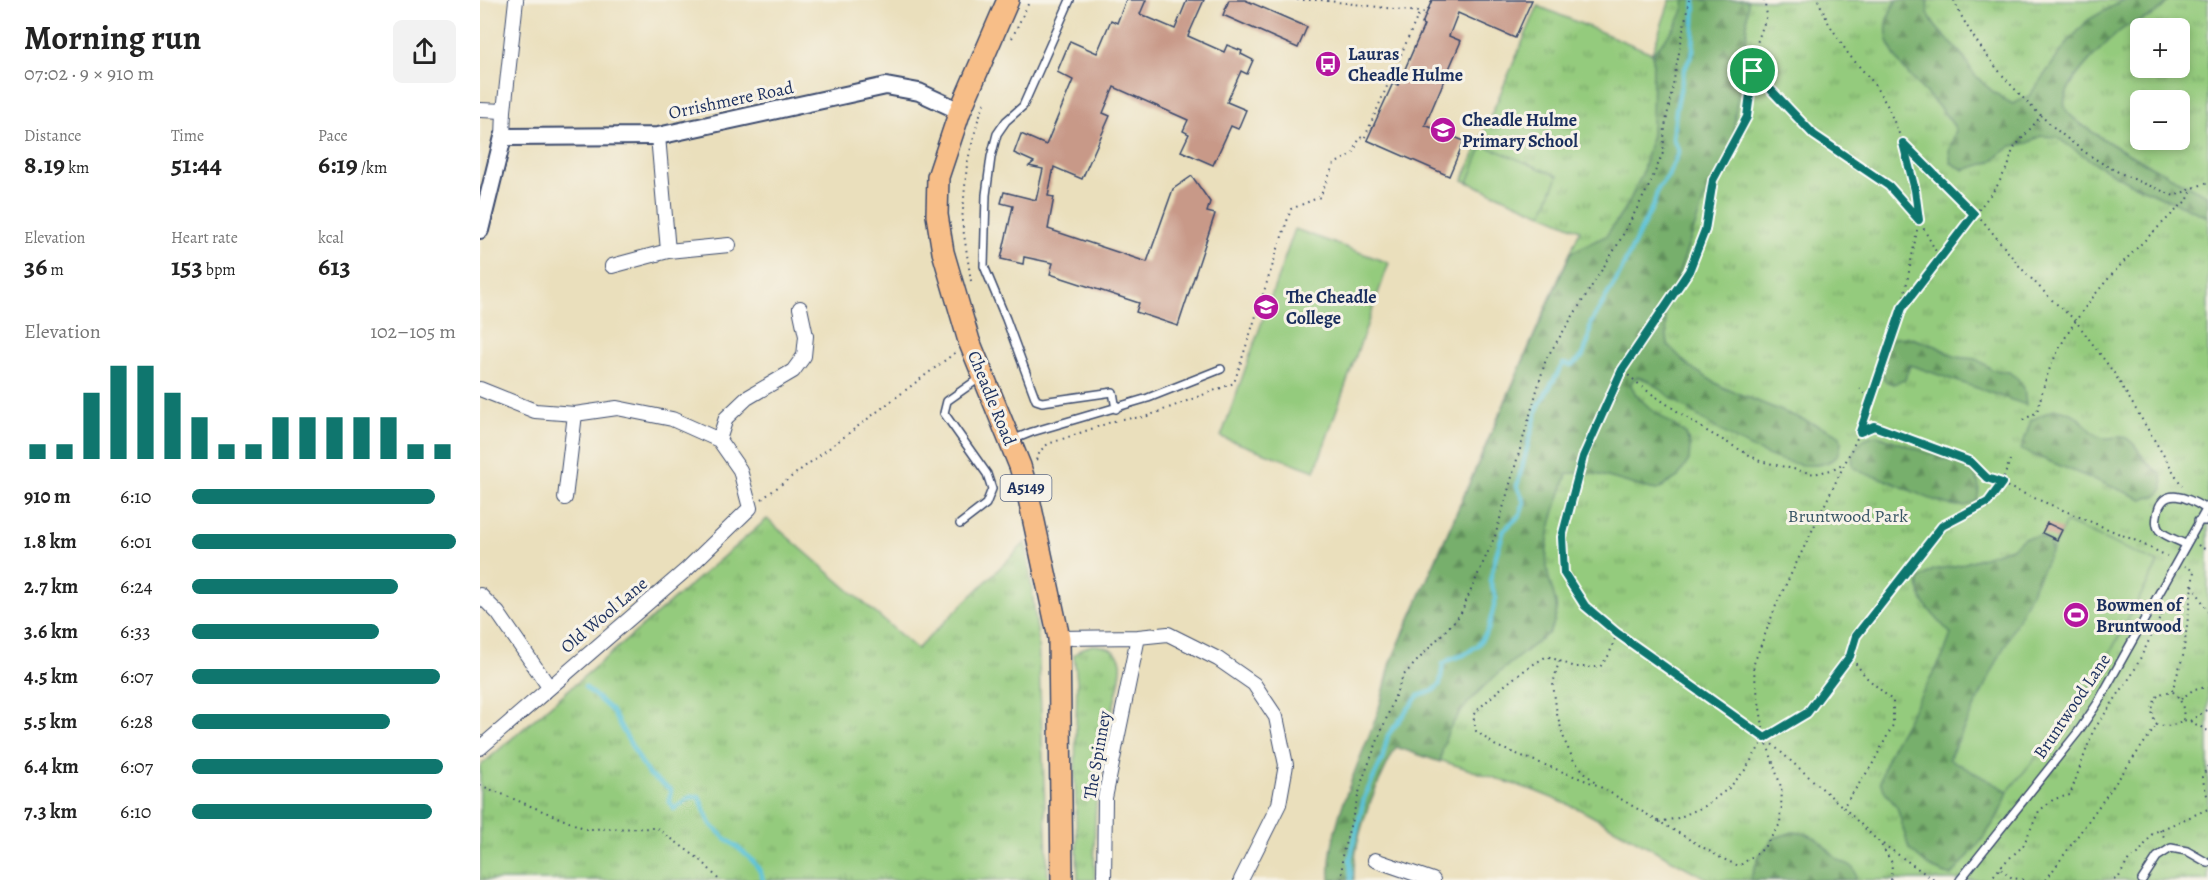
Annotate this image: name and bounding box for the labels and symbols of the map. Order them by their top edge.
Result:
place label: Lauras Cheadle Hulme [1348,42,1463,87]
pin [1727,45,1778,96]
bus stop icon: Lauras Cheadle Hulme [1313,49,1343,79]
street label: Orrishmere Road [666,75,796,125]
place label: Cheadle Hulme Primary School [1462,108,1578,153]
school or university icon: Cheadle Hulme Primary School [1428,115,1458,145]
place label: The Cheadle College [1286,285,1377,330]
school or university icon: The Cheadle College [1251,292,1281,322]
street label: Cheadle Road [962,347,1022,449]
road number: A5149 [1000,475,1052,501]
park label: Bruntwood Park [1788,504,1908,528]
street label: Old Wool Lane [555,571,653,659]
place label: Bowmen of Bruntwood [2096,593,2184,638]
sports icon: Bowmen of Bruntwood [2061,600,2091,630]
street label: Bruntwood Lane [2028,649,2116,763]
street label: The Spinney [1077,708,1117,801]

